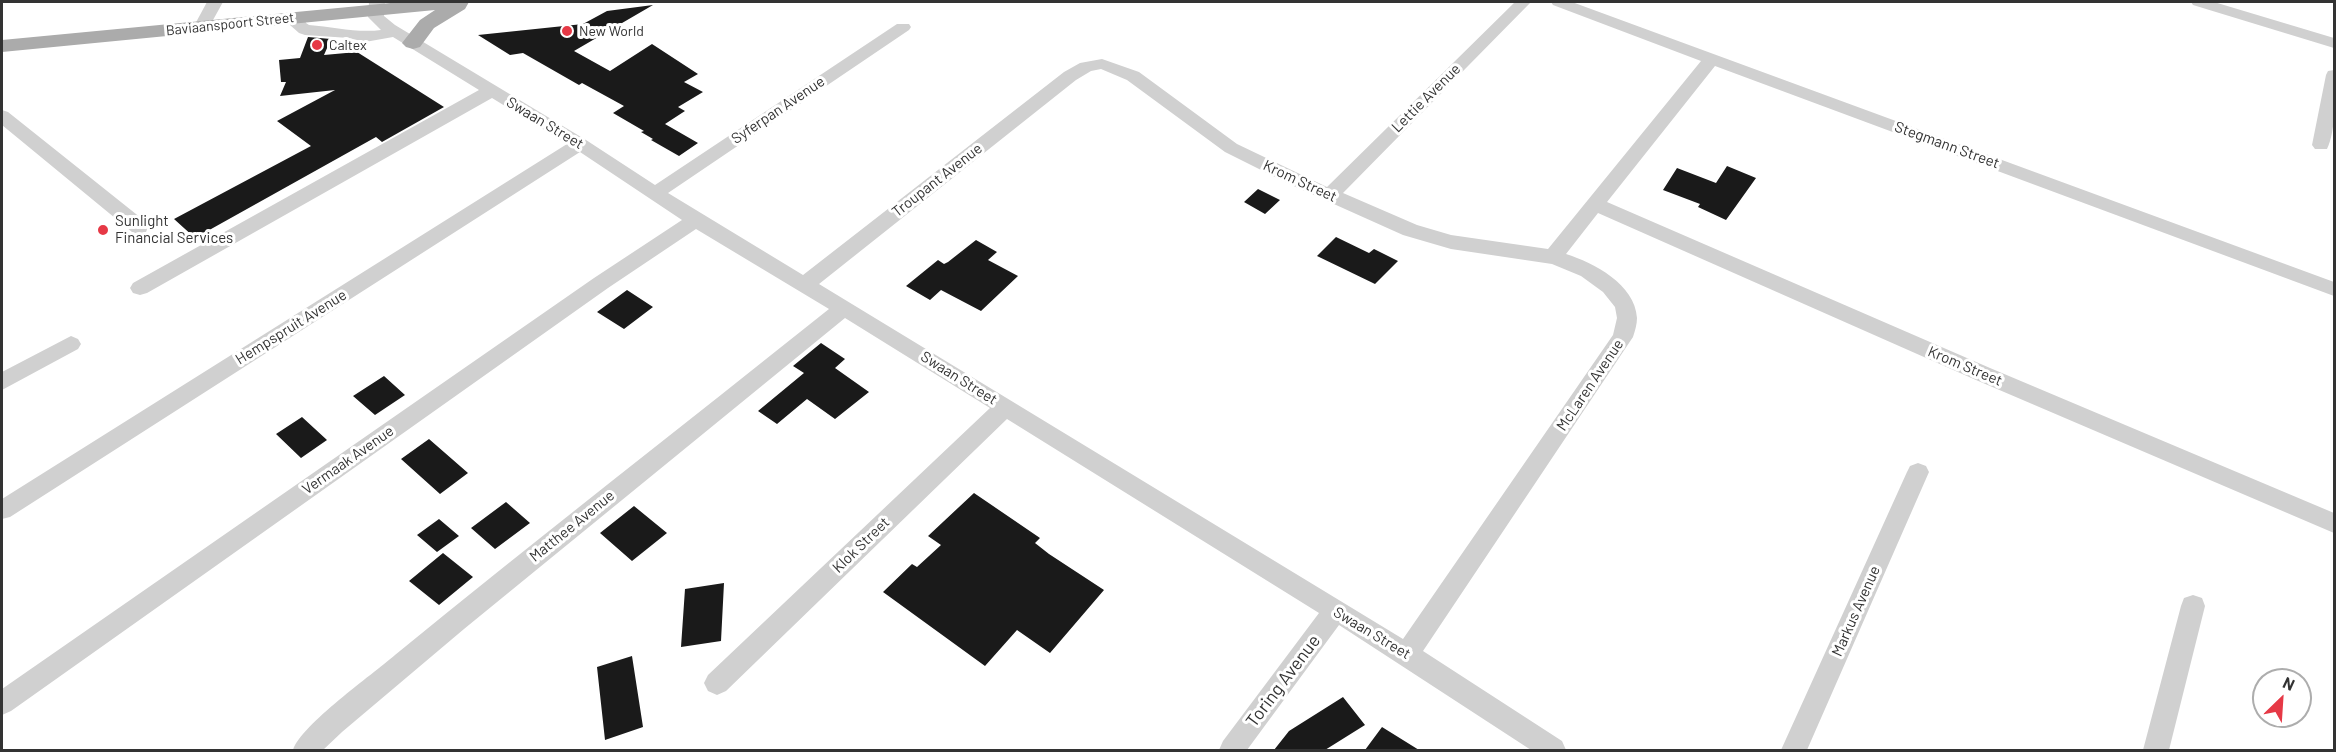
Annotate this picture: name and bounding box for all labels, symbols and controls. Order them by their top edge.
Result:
street label: Baviaanspoort Street [165,9,295,39]
place label: New World [579,23,644,39]
marker: New World [560,24,574,38]
place label: Caltex [329,37,367,53]
marker: Caltex [310,38,324,52]
street label: Lettie Avenue [1388,60,1464,136]
street label: Syferpan Avenue [728,72,828,148]
street label: Swaan Street [503,93,587,153]
street label: Stegmann Street [1892,118,2002,172]
street label: Troupant Avenue [888,139,986,221]
street label: Krom Street [1260,156,1340,206]
place label: Sunlight Financial Services [115,212,233,247]
marker: Sunlight Financial Services [96,223,110,237]
street label: Hempspruit Avenue [232,286,350,368]
street label: McLaren Avenue [1553,336,1627,434]
street label: Krom Street [1925,342,2005,390]
street label: Swaan Street [917,347,1001,409]
street label: Vermaak Avenue [299,422,397,498]
street label: Matthee Avenue [526,486,618,566]
street label: Klok Street [829,513,893,577]
street label: Markus Avenue [1828,563,1884,659]
street label: Swaan Street [1330,603,1414,663]
street label: Toring Avenue [1241,631,1325,731]
north arrow [2252,668,2312,728]
text: N [2280,672,2298,694]

